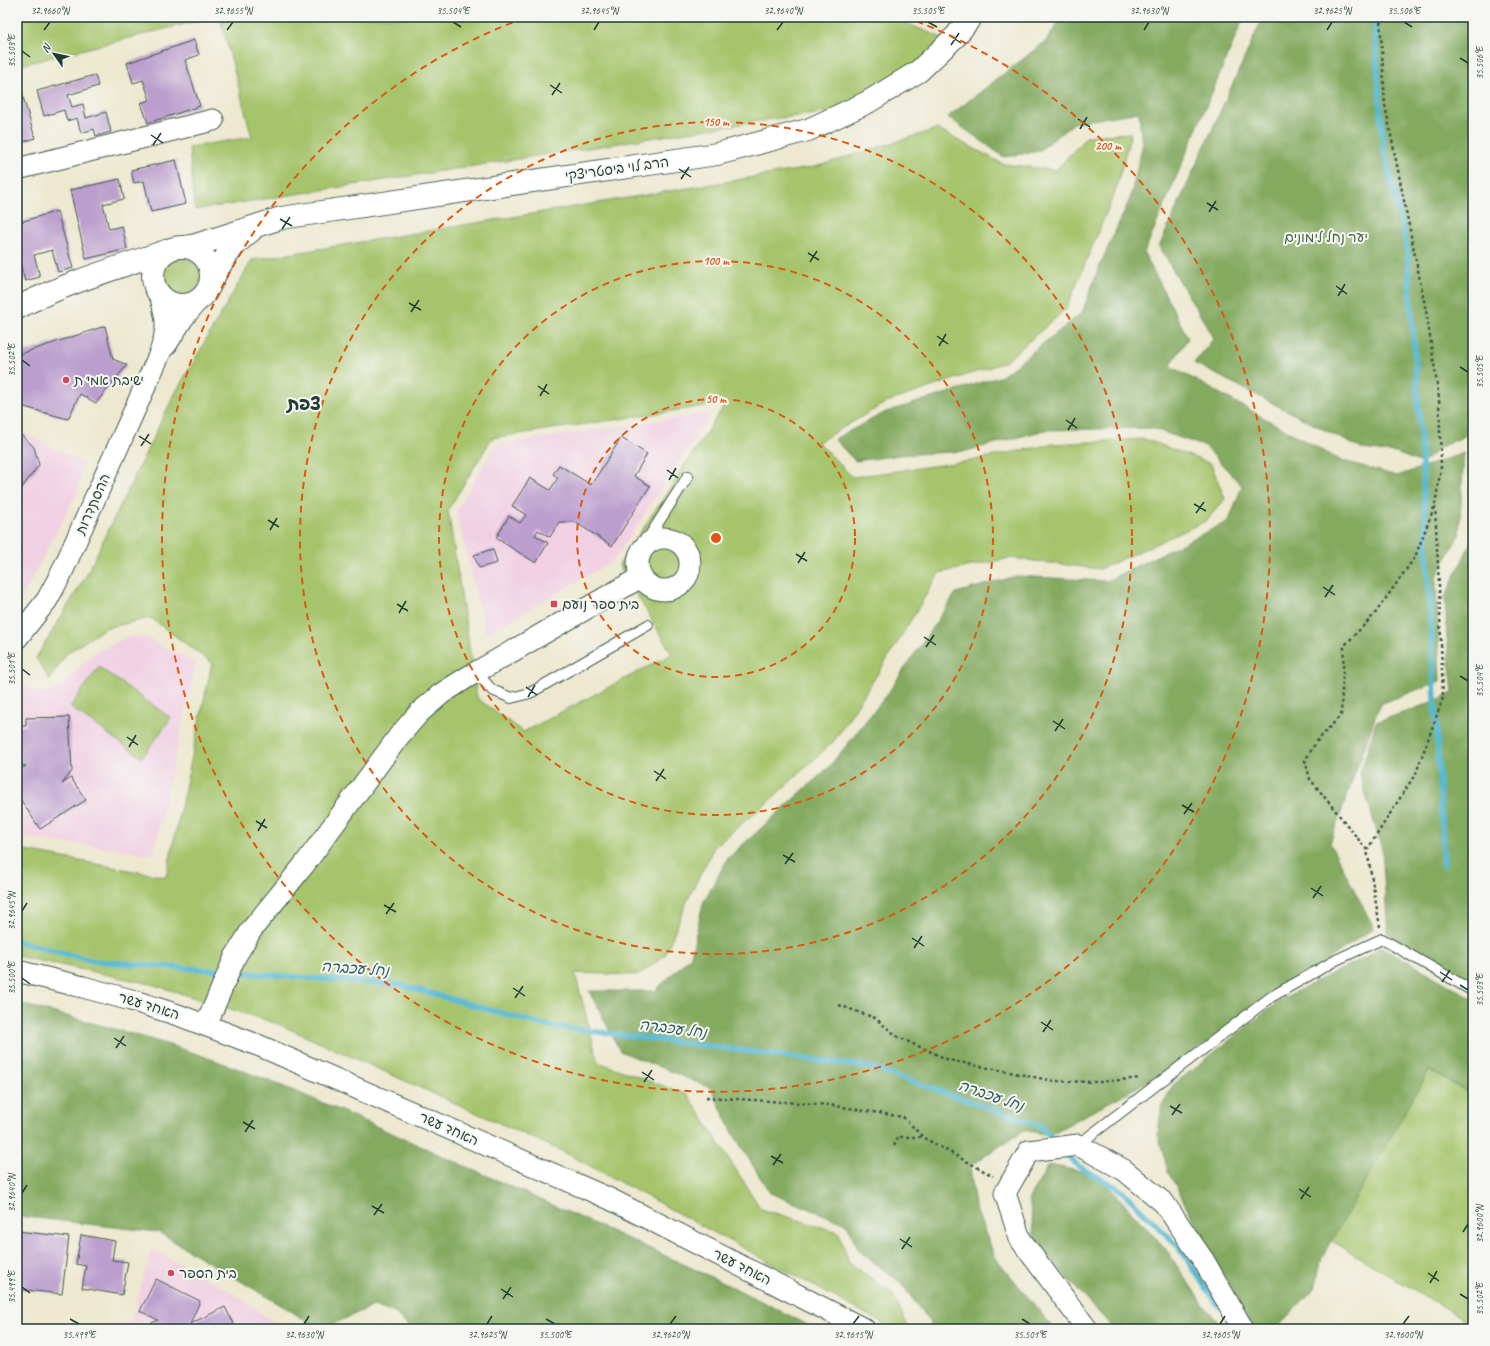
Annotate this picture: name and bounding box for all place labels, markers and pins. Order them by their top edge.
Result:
place label: ישיבת אמי"ת [73,372,144,389]
marker: ישיבת אמי"ת [61,375,71,385]
centre of rings [709,531,723,545]
place label: בית ספר נועם [562,596,639,613]
marker: בית ספר נועם [549,599,559,609]
place label: בית הספר [179,1265,237,1282]
marker: בית הספר [166,1268,176,1278]

